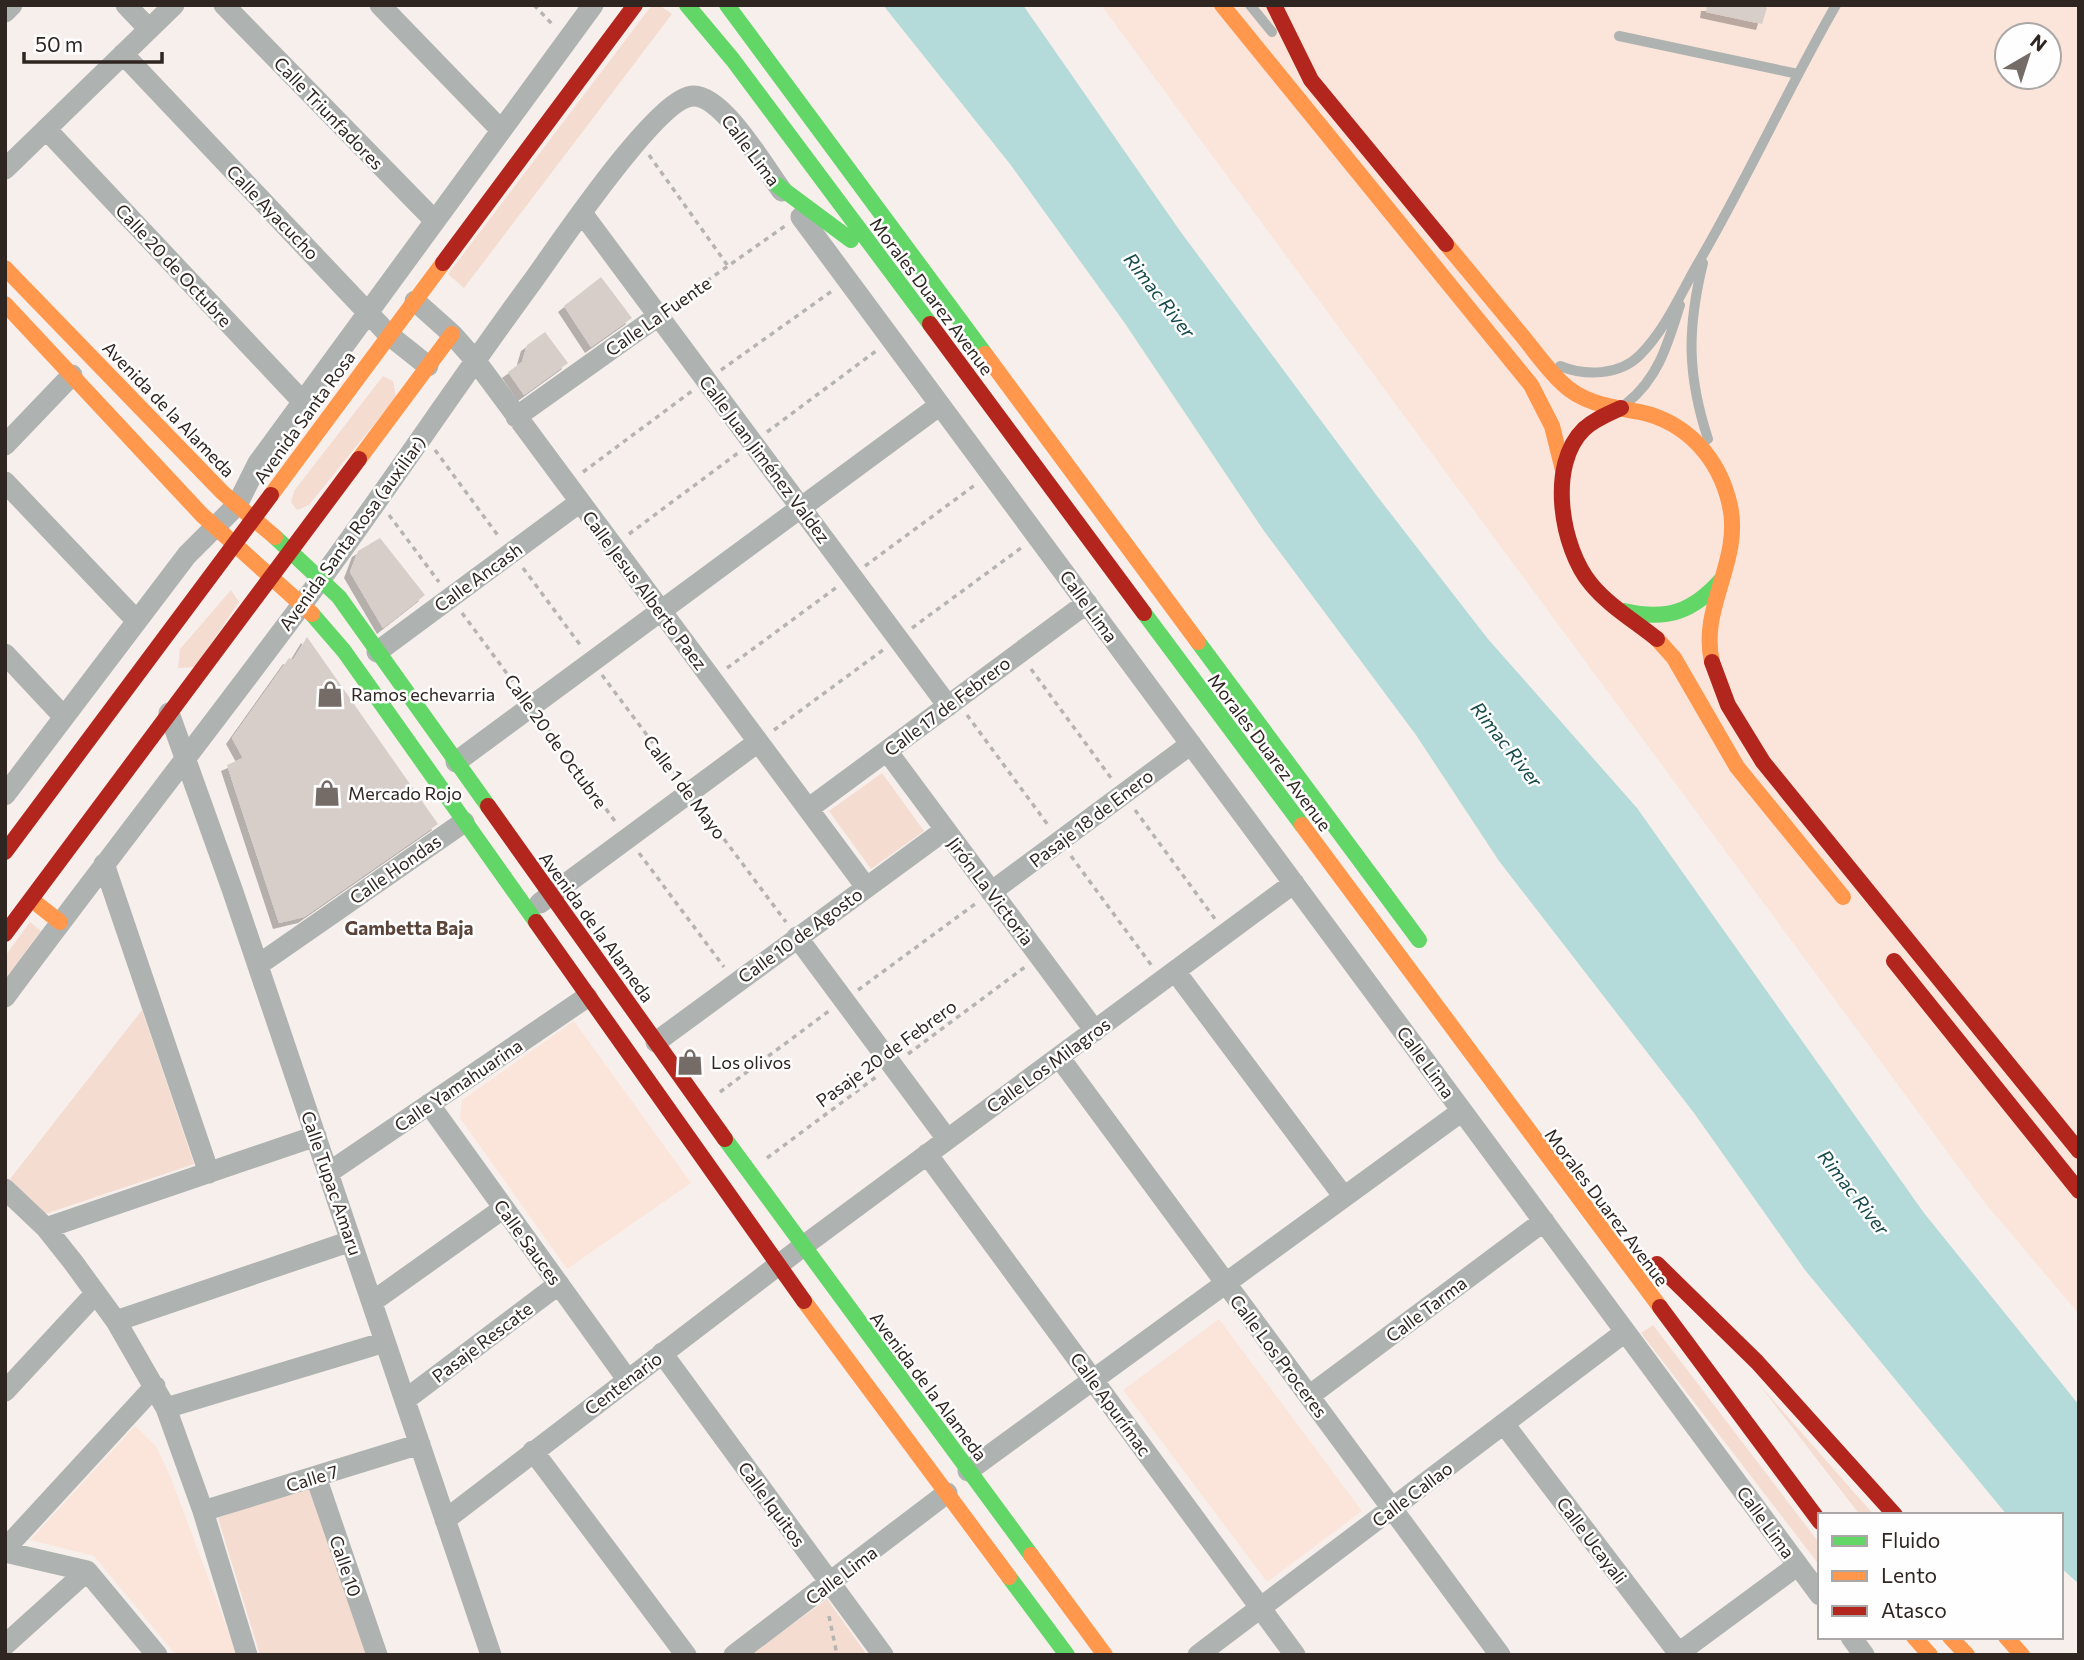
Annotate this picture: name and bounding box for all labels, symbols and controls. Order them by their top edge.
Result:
scale bar [24,21,163,65]
north arrow [1993,21,2063,91]
text: N [2026,29,2052,56]
text: 50 m [35,31,83,56]
street label: Calle Triunfadores [270,52,388,174]
street label: Calle Lima [717,110,785,190]
street label: Calle Ayacucho [222,160,324,264]
street label: Calle 20 de Octubre [111,199,237,331]
street label: Morales Duarez Avenue [866,213,998,379]
water label: Rimac River [1120,248,1201,343]
street label: Calle La Fuente [601,272,715,360]
street label: Avenida de la Alameda [98,336,240,482]
street label: Avenida Santa Rosa [249,346,359,488]
street label: Calle Juan Jiménez Valdez [695,371,835,547]
street label: Avenida Santa Rosa (auxiliar) [274,431,430,635]
street label: Calle Jesus Alberto Paez [578,506,712,674]
street label: Calle Ancash [430,538,526,616]
street label: Calle Lima [1055,566,1123,646]
street label: Calle 17 de Febrero [880,652,1014,760]
street label: Morales Duarez Avenue [1204,669,1336,835]
street label: Calle 20 de Octubre [500,670,612,812]
shop icon: Ramos echevarria [315,679,345,709]
place label: Ramos echevarria [351,683,495,705]
water label: Rimac River [1467,697,1548,792]
street label: Calle 1 de Mayo [639,731,731,843]
street label: Pasaje 18 de Enero [1025,764,1157,872]
shop icon: Mercado Rojo [312,778,342,808]
place label: Mercado Rojo [348,782,462,804]
street label: Calle Hondas [345,829,445,909]
street label: Jirón La Victoria [943,833,1039,949]
street label: Avenida de la Alameda [535,848,659,1006]
street label: Calle 10 de Agosto [734,882,866,988]
district label: Gambetta Baja [344,916,474,939]
street label: Pasaje 20 de Febrero [811,995,961,1111]
street label: Calle Los Milagros [982,1013,1114,1117]
street label: Calle Lima [1392,1022,1460,1102]
street label: Calle Yamahuarina [390,1034,526,1136]
shop icon: Los olivos [675,1047,705,1077]
place label: Los olivos [711,1051,791,1073]
street label: Calle Tupac Amaru [297,1108,367,1258]
street label: Morales Duarez Avenue [1541,1124,1673,1290]
water label: Rimac River [1814,1145,1895,1240]
street label: Calle Sauces [490,1195,566,1289]
street label: Calle Tarma [1381,1271,1471,1347]
street label: Calle Los Proceres [1226,1290,1332,1422]
street label: Pasaje Rescate [427,1297,537,1387]
street label: Avenida de la Alameda [866,1307,992,1465]
street label: Centenario [580,1347,666,1419]
street label: Calle Apurímac [1066,1348,1156,1460]
street label: Calle Iquitos [734,1457,810,1551]
street label: Calle Callao [1367,1457,1457,1531]
street label: Calle 7 [283,1460,341,1496]
street label: Calle Lima [1732,1482,1800,1562]
street label: Calle Ucayali [1552,1492,1632,1588]
legend [1818,1513,2063,1639]
text: Fluido [1881,1527,1940,1552]
street label: Calle 10 [325,1533,367,1599]
street label: Calle Lima [801,1541,881,1609]
text: Lento [1881,1562,1937,1587]
text: Atasco [1881,1597,1947,1622]

